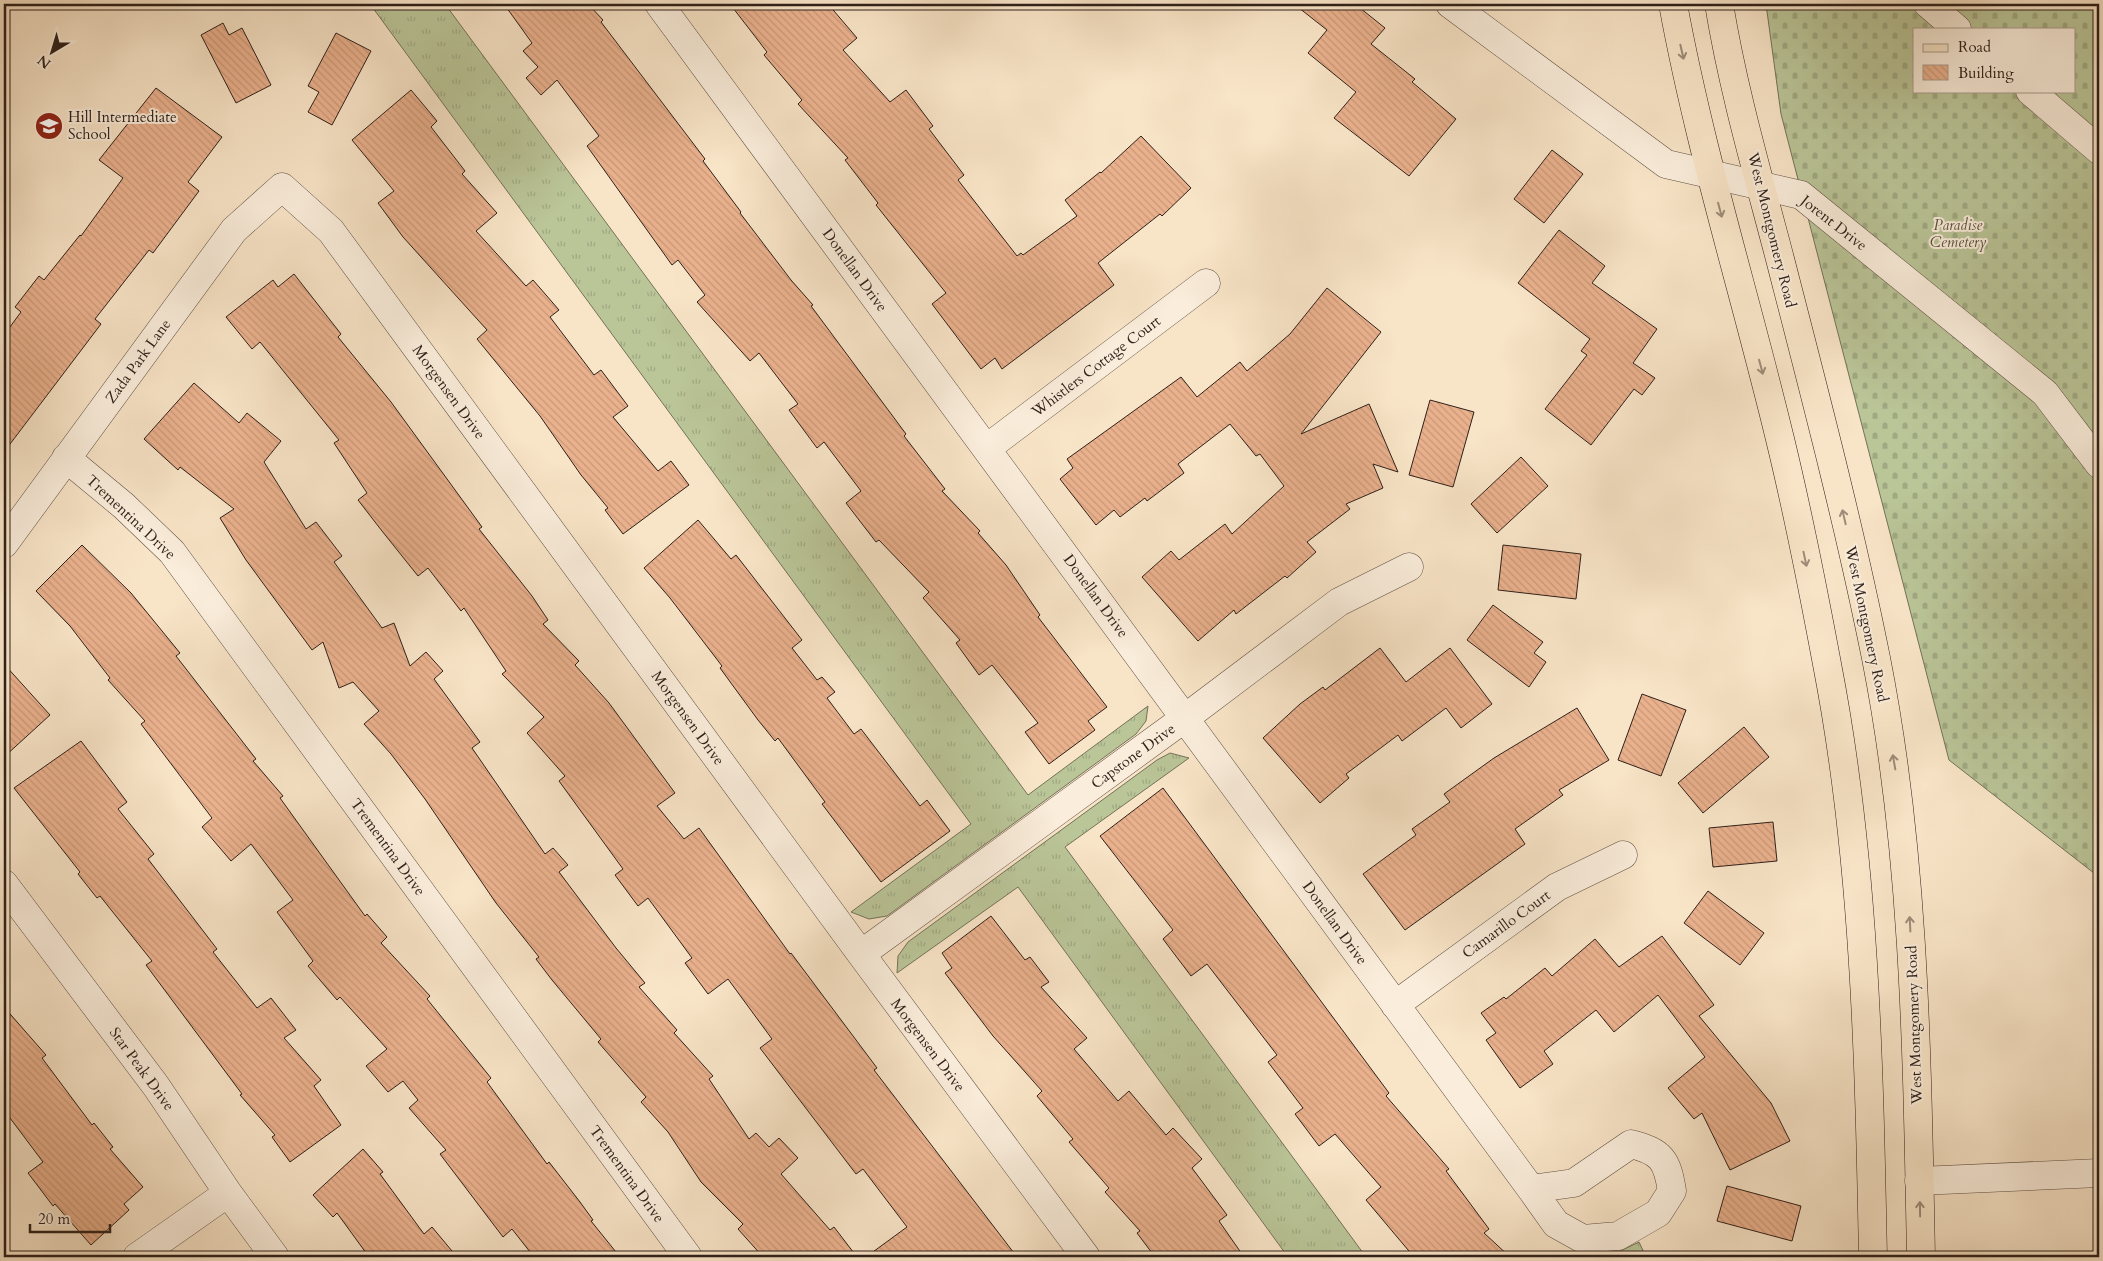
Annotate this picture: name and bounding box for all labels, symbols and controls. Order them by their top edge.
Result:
north arrow [28,28,78,78]
legend [1913,28,2076,92]
text: Road [1958,37,1991,57]
one-way arrow [1678,43,1687,59]
text: N [34,51,55,73]
text: Building [1958,63,2014,83]
place label: Hill Intermediate School [68,107,177,144]
school or university icon: Hill Intermediate School [34,111,64,141]
street label: West Montgomery Road [1743,149,1801,310]
street label: Jorent Drive [1795,190,1871,255]
one-way arrow [1716,201,1725,217]
park label: Paradise Cemetery [1930,215,1987,252]
street label: Donellan Drive [818,224,892,316]
street label: Whistlers Cottage Court [1027,311,1165,422]
street label: Zada Park Lane [101,315,175,407]
street label: Morgensen Drive [408,341,490,443]
one-way arrow [1757,358,1766,374]
street label: Trementina Drive [82,470,180,564]
one-way arrow [1839,510,1848,526]
street label: West Montgomery Road [1840,543,1893,704]
street label: Donellan Drive [1059,550,1133,642]
one-way arrow [1801,551,1810,567]
street label: Morgensen Drive [647,667,729,769]
street label: Capstone Drive [1087,719,1179,793]
one-way arrow [1888,754,1898,770]
street label: Trementina Drive [346,794,430,900]
street label: Donellan Drive [1298,877,1372,969]
street label: Camarillo Court [1458,885,1554,963]
one-way arrow [1906,916,1915,932]
street label: West Montgomery Road [1901,945,1927,1106]
street label: Morgensen Drive [886,994,970,1096]
street label: Star Peak Drive [105,1023,179,1115]
street label: Trementina Drive [585,1121,669,1227]
scale bar [30,1201,110,1233]
one-way arrow [1915,1201,1925,1217]
text: 20 m [38,1209,70,1229]

